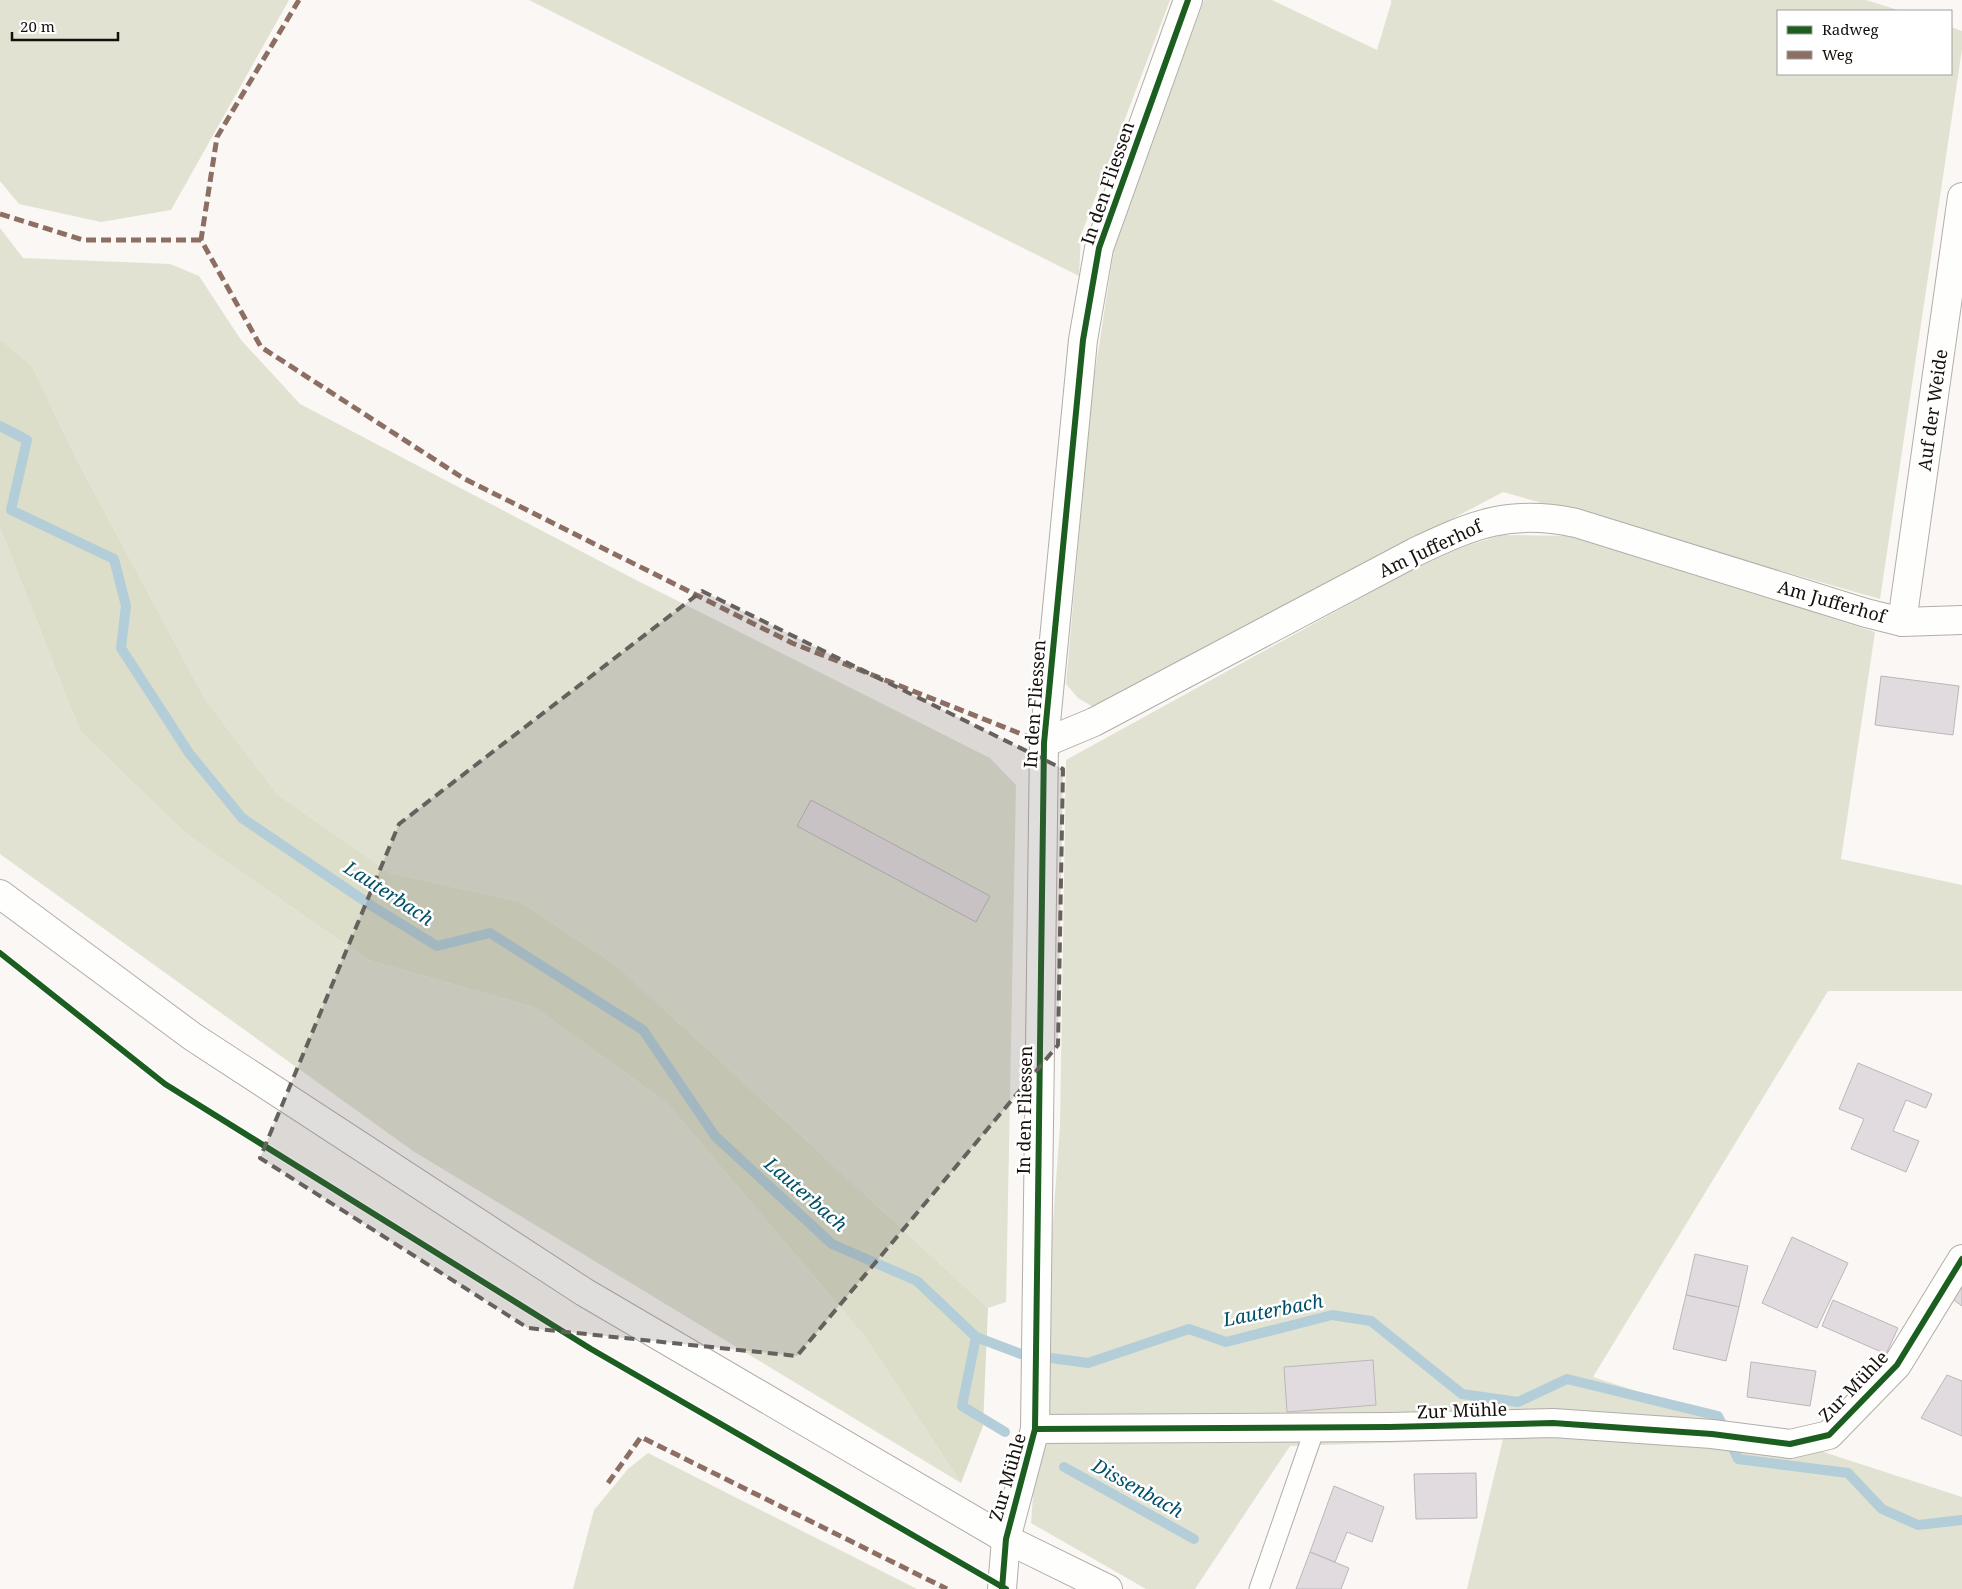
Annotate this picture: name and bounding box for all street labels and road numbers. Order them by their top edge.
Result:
street label: In den Fliessen [1075,118,1139,248]
street label: Auf der Weide [1912,348,1952,472]
street label: Am Jufferhof [1374,513,1487,582]
street label: Am Jufferhof [1775,574,1890,628]
street label: In den Fliessen [1018,638,1050,769]
street label: In den Fliessen [1011,1045,1037,1175]
street label: Zur Mühle [1813,1345,1893,1427]
street label: Zur Mühle [1417,1396,1507,1424]
street label: Zur Mühle [983,1430,1031,1524]

